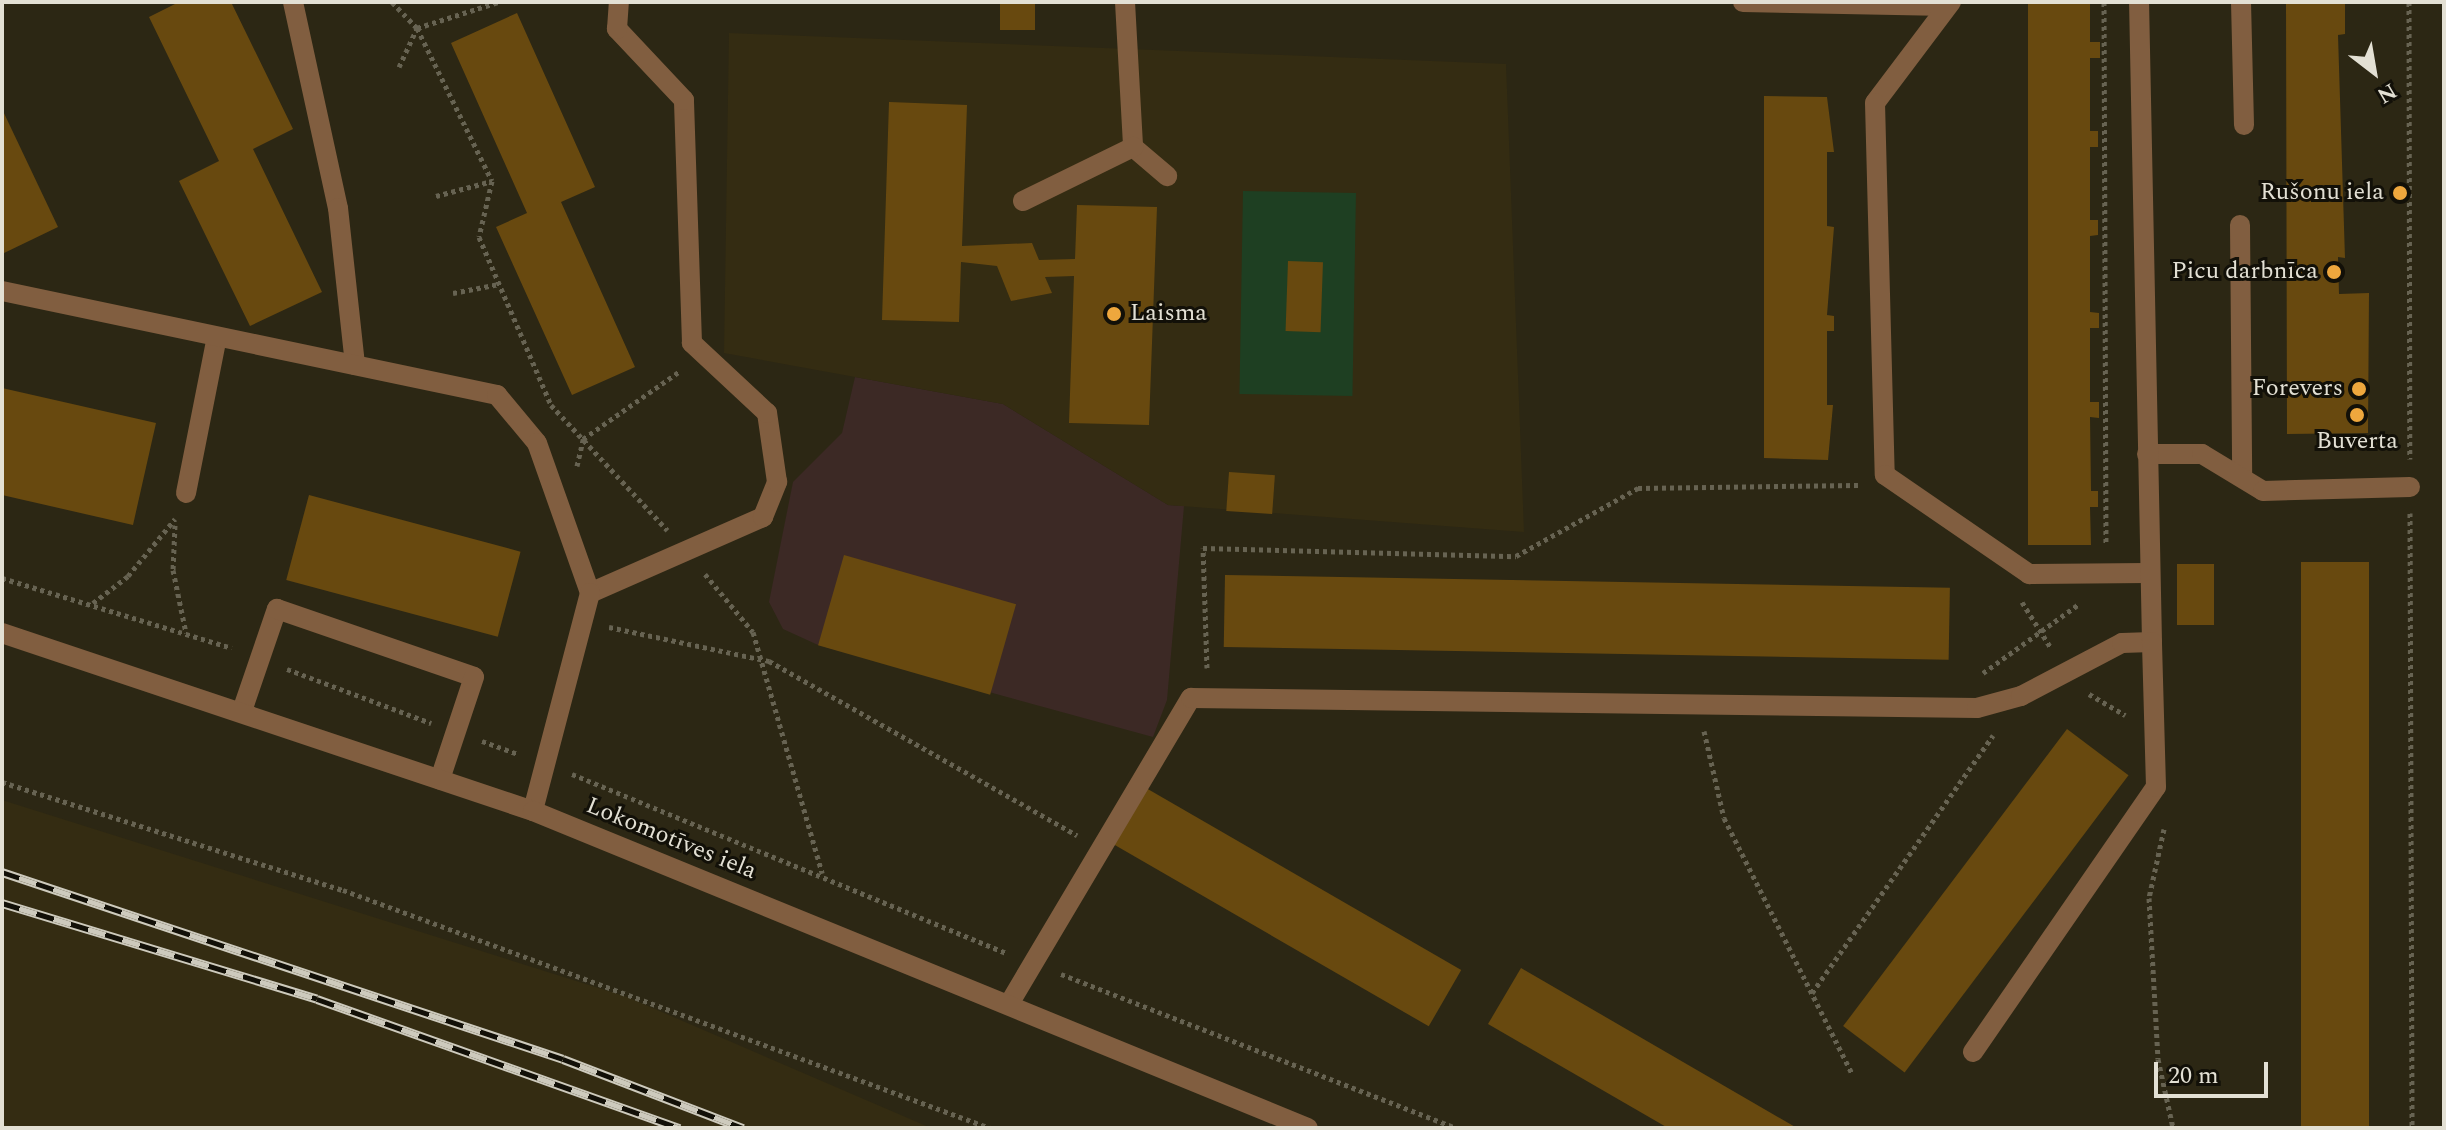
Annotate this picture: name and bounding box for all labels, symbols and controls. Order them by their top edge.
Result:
north arrow [2334,32,2414,112]
text: N [2370,74,2403,112]
place label: Rušonu iela [2260,179,2384,207]
marker: Rušonu iela [2391,184,2409,202]
place label: Picu darbnīca [2172,258,2318,286]
marker: Picu darbnīca [2325,263,2343,281]
place label: Laisma [1130,300,1207,328]
marker: Laisma [1105,305,1123,323]
place label: Forevers [2252,375,2343,403]
marker: Forevers [2350,380,2368,398]
marker: Buverta [2348,406,2366,424]
place label: Buverta [2316,428,2398,456]
street label: Lokomotīves iela [582,792,760,886]
scale bar [2158,1046,2272,1096]
text: 20 m [2168,1058,2219,1094]

